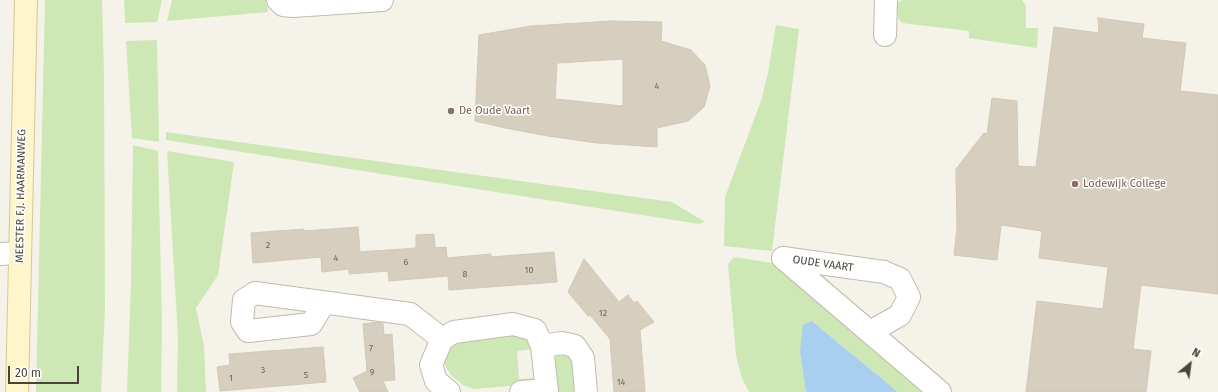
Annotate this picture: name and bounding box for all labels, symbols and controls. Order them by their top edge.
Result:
house number: 4 [655,81,659,91]
place label: De Oude Vaart [459,104,530,118]
marker: De Oude Vaart [446,106,456,116]
street label: MEESTER F.J. HAARMANWEG [13,129,29,263]
place label: Lodewijk College [1083,177,1166,191]
marker: Lodewijk College [1070,179,1080,189]
house number: 2 [266,240,270,250]
house number: 4 [334,253,338,263]
street label: OUDE VAART [792,253,854,275]
house number: 6 [404,257,408,267]
house number: 10 [525,265,533,275]
house number: 8 [463,269,467,279]
house number: 12 [599,308,607,318]
house number: 7 [369,343,373,353]
north arrow [1170,344,1210,384]
text: N [1190,346,1202,361]
scale bar [10,358,81,384]
house number: 3 [261,365,265,375]
text: 20 m [15,366,41,380]
house number: 9 [370,367,374,377]
house number: 5 [304,370,308,380]
house number: 1 [229,373,233,383]
house number: 14 [617,377,625,387]

